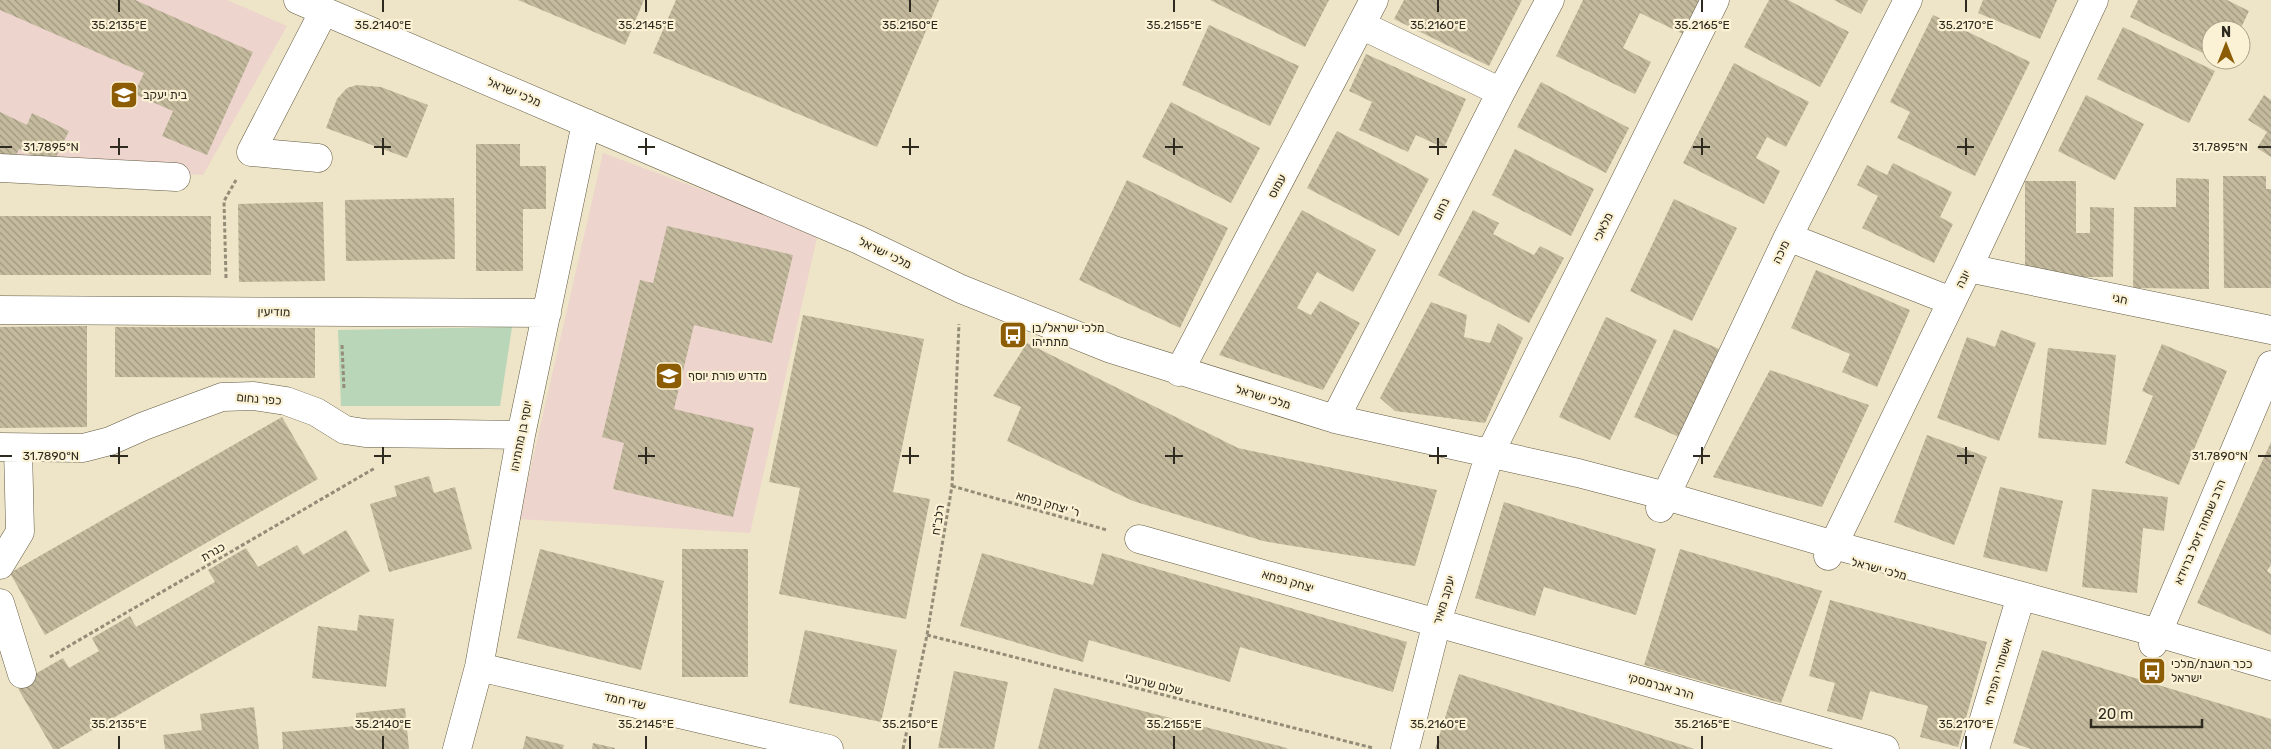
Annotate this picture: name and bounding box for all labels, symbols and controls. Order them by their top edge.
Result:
text: 35.2135°E [91,18,147,32]
text: 35.2140°E [355,18,411,32]
text: 35.2145°E [618,18,674,32]
text: 35.2150°E [882,18,938,32]
text: 35.2155°E [1146,18,1202,32]
text: 35.2160°E [1410,18,1466,32]
text: 35.2165°E [1674,18,1730,32]
text: 35.2170°E [1938,18,1994,32]
north arrow [2201,20,2251,70]
text: N [2221,24,2231,41]
street label: מלכי ישראל [485,74,543,110]
school or university icon: בית יעקב [109,80,139,110]
place label: בית יעקב [143,88,187,102]
text: 31.7895°N [23,140,79,154]
text: 31.7895°N [2192,140,2248,154]
street label: עמוס [1265,172,1289,200]
street label: נחום [1430,196,1452,222]
street label: מלאכי [1590,210,1616,244]
street label: מלכי ישראל [856,234,914,272]
street label: מיכה [1769,238,1793,266]
street label: יונה [1953,268,1973,290]
street label: חגי [2111,291,2129,307]
street label: מודיעין [258,305,290,319]
bus stop icon: מלכי ישראל/בן מתתיהו [998,320,1028,350]
place label: מלכי ישראל/בן מתתיהו [1032,321,1105,349]
school or university icon: מדרש פורת יוסף [654,361,684,391]
place label: מדרש פורת יוסף [688,369,767,383]
street label: מלכי ישראל [1234,382,1292,412]
street label: כפר נחום [236,390,282,408]
street label: יוסף בן מתתיהו [507,399,535,473]
text: 31.7890°N [23,449,79,463]
text: 31.7890°N [2192,449,2248,463]
street label: הרב שמחה זיסל ברוידא [2171,477,2229,587]
street label: ר' יצחק נפחא [1015,488,1081,520]
street label: רלב"ח [929,504,947,536]
street label: כנרת [198,539,228,564]
street label: מלכי ישראל [1850,555,1908,583]
street label: יצחק נפחא [1260,567,1316,595]
street label: יעקב מאיר [1430,574,1458,626]
street label: אשתורי הפרחי [1981,637,2015,707]
bus stop icon: ככר השבת/מלכי ישראל [2137,656,2167,686]
place label: ככר השבת/מלכי ישראל [2171,657,2253,685]
street label: שלום שרעבי [1123,670,1185,698]
street label: הרב אברמסקי [1626,670,1696,702]
street label: שדי חמד [603,689,647,713]
scale bar [2091,696,2202,728]
text: 20 m [2098,705,2133,723]
text: 35.2135°E [91,717,147,731]
text: 35.2140°E [355,717,411,731]
text: 35.2145°E [618,717,674,731]
text: 35.2150°E [882,717,938,731]
text: 35.2155°E [1146,717,1202,731]
text: 35.2160°E [1410,717,1466,731]
text: 35.2165°E [1674,717,1730,731]
text: 35.2170°E [1938,717,1994,731]

